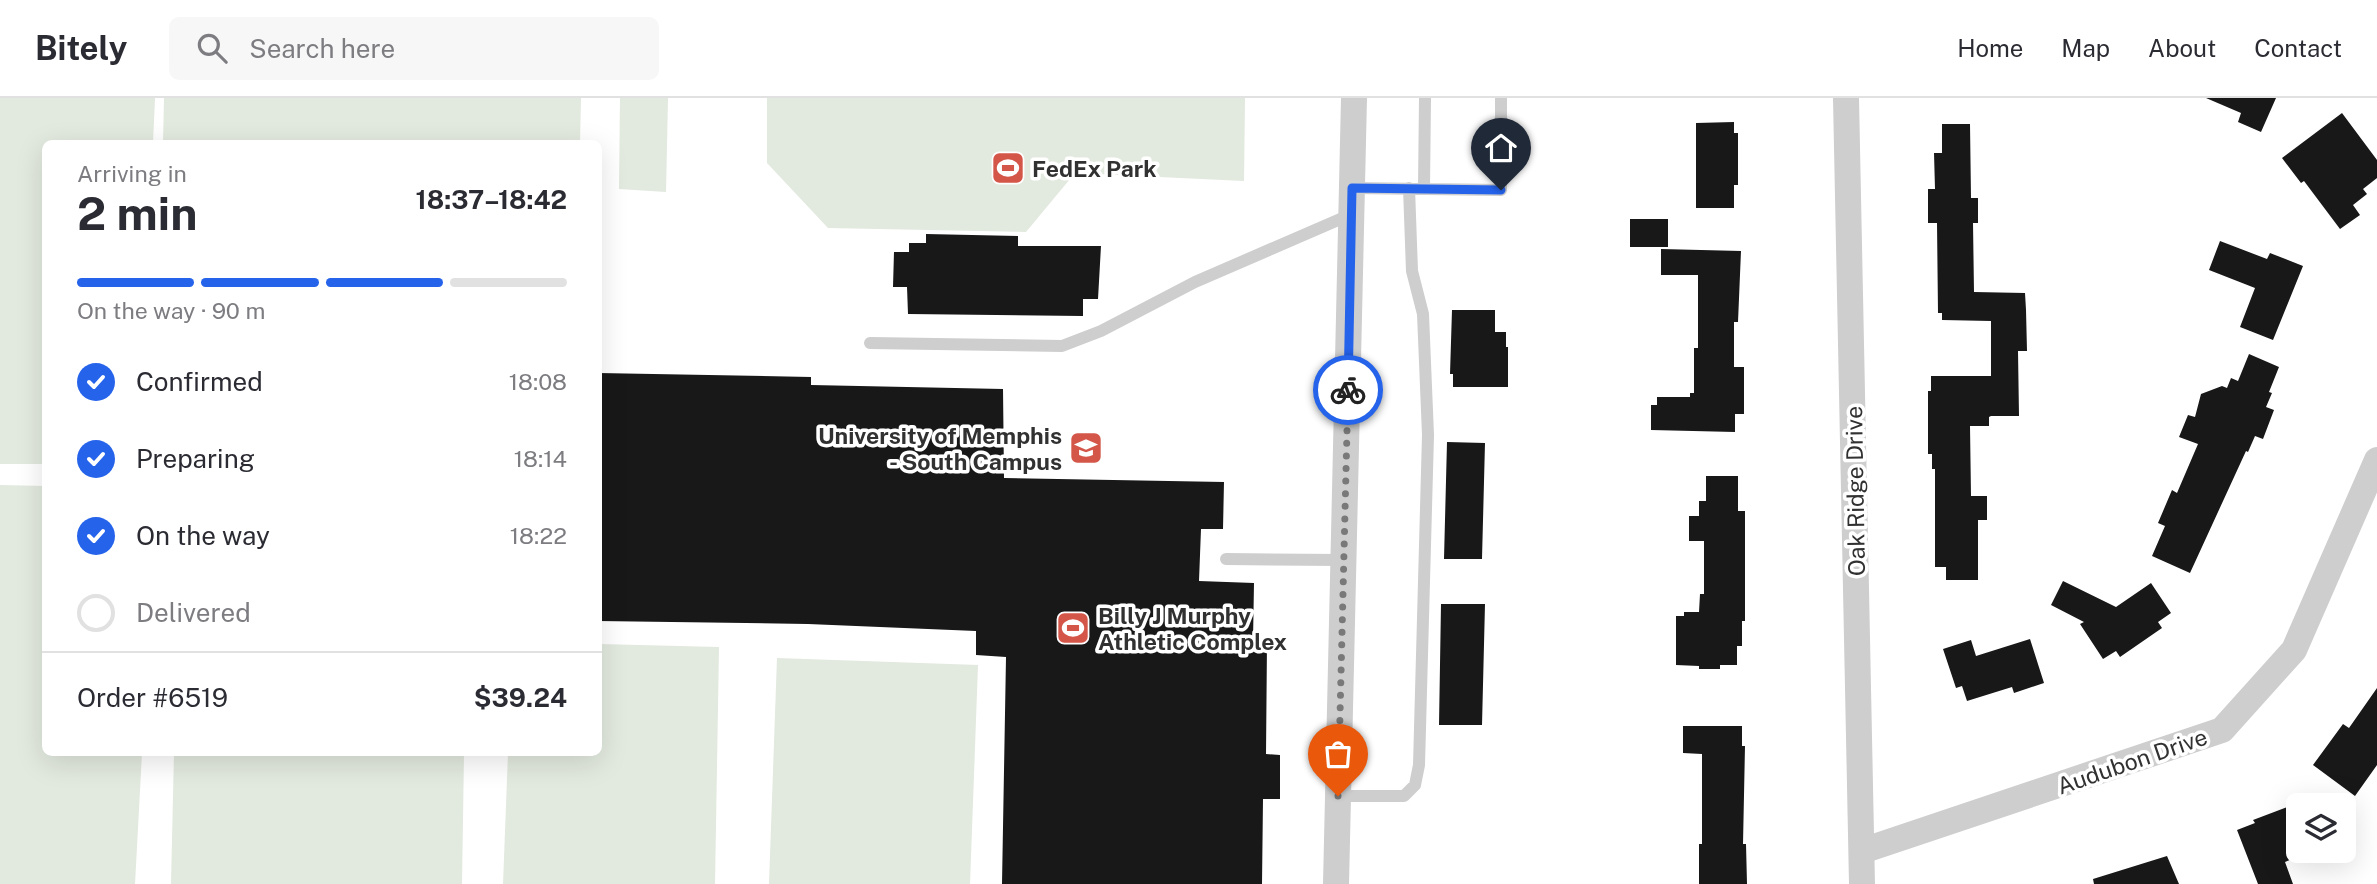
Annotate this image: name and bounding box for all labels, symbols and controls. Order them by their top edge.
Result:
search box [169,17,659,80]
text: Bitely [35,29,127,67]
icon: search [193,29,231,67]
text: Search here [249,33,395,64]
text: Home [1957,34,2023,62]
text: Map [2061,34,2110,62]
text: About [2148,34,2216,62]
text: Contact [2254,34,2342,62]
pin [1471,118,1531,190]
icon: home [1482,129,1520,167]
sports icon: FedEx Park [989,149,1027,187]
place label: FedEx Park [1032,155,1157,182]
text: Arriving in [77,160,187,187]
text: 18:37–18:42 [416,184,567,215]
text: 2 min [77,186,197,240]
text: On the way · 90 m [77,297,265,324]
courier [1313,355,1383,425]
icon: check [77,363,115,401]
text: Confirmed [136,366,263,397]
text: 18:08 [509,368,567,395]
icon: bike [1329,371,1367,409]
street label: Oak Ridge Drive [1840,406,1870,576]
place label: University of Memphis - South Campus [818,422,1062,475]
school or university icon: University of Memphis - South Campus [1067,429,1105,467]
icon: check [77,440,115,478]
text: Preparing [136,443,255,474]
text: 18:14 [514,445,567,472]
icon: check [77,517,115,555]
text: On the way [136,520,270,551]
text: 18:22 [510,522,567,549]
text: Delivered [136,597,251,628]
place label: Billy J Murphy Athletic Complex [1098,602,1287,655]
sports icon: Billy J Murphy Athletic Complex [1054,609,1092,647]
text: Order #6519 [77,682,228,713]
text: $39.24 [474,682,567,713]
street label: Audubon Drive [2053,723,2211,799]
pin [1308,724,1368,796]
icon: bag [1319,735,1357,773]
map controls [2286,793,2356,863]
button: layers [2286,793,2356,863]

